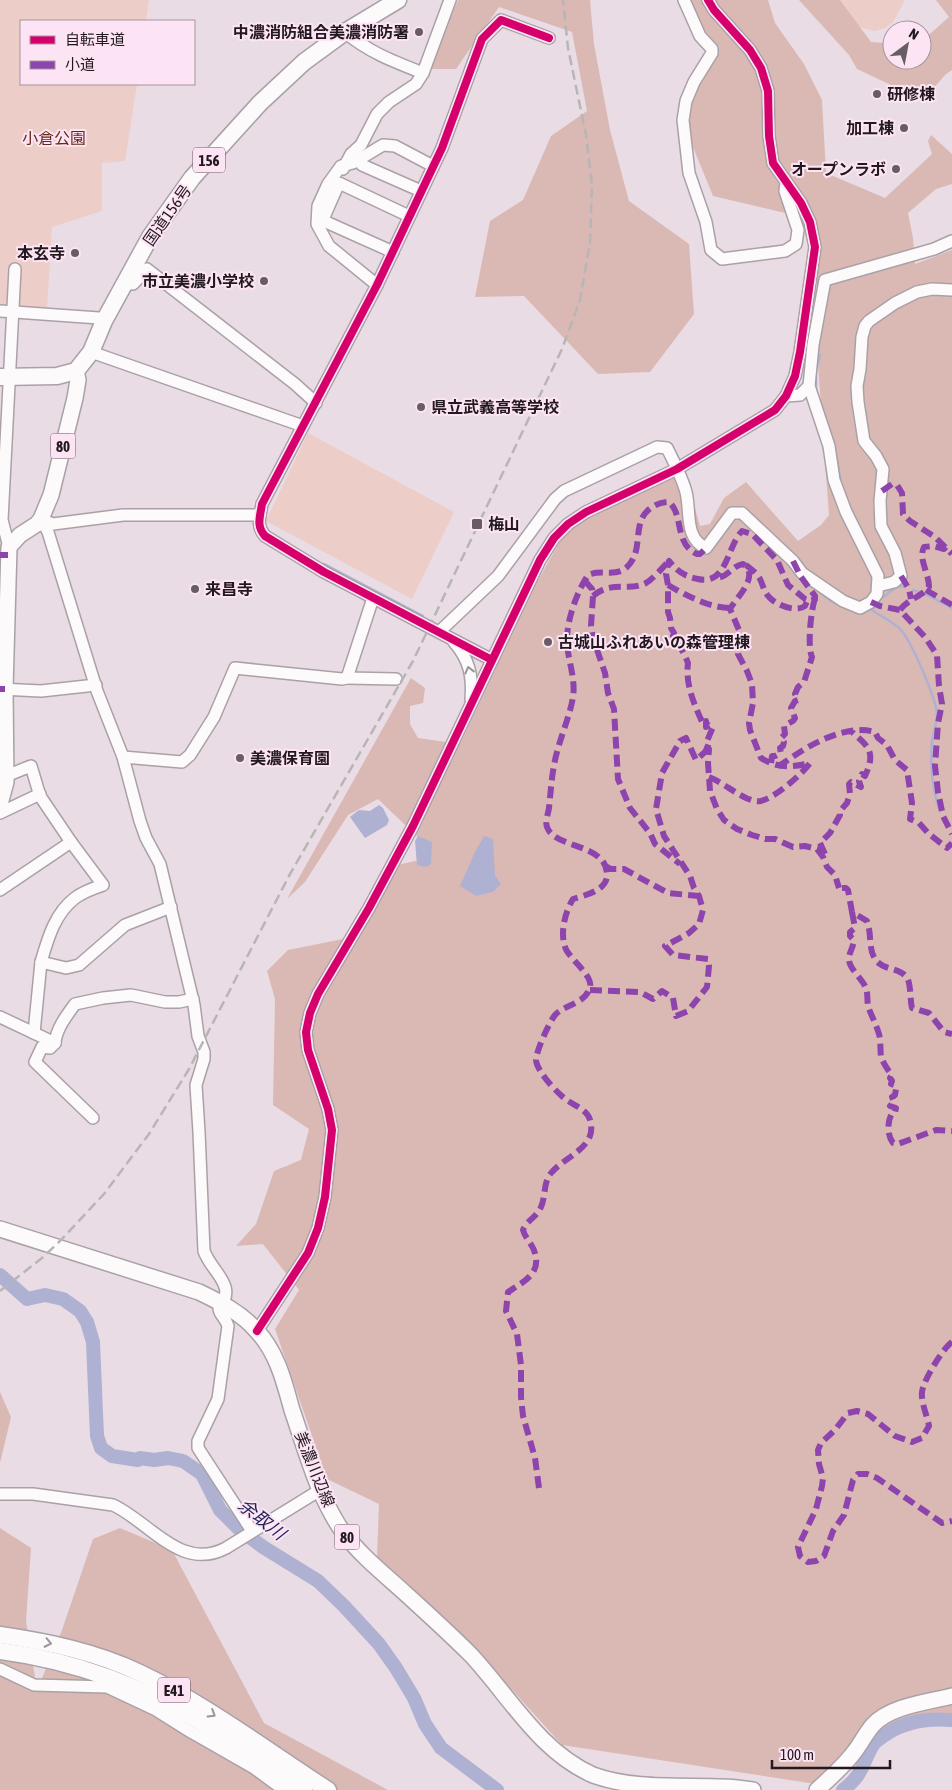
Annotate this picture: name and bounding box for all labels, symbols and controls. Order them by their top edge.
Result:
legend [20,20,195,85]
north arrow [882,20,932,70]
place label: 中濃消防組合美濃消防署 [233,23,409,41]
text: N [906,25,922,43]
marker: 中濃消防組合美濃消防署 [413,26,425,38]
text: 自転車道 [65,31,125,48]
text: 小道 [65,56,95,73]
place label: 研修棟 [887,85,935,103]
marker: 研修棟 [871,88,883,100]
place label: 加工棟 [846,119,894,137]
marker: 加工棟 [898,122,910,134]
park label: 小倉公園 [22,129,86,147]
road number: 156 [193,148,225,172]
place label: オープンラボ [791,160,886,178]
marker: オープンラボ [890,163,902,175]
street label: 国道156号 [139,181,195,249]
place label: 本玄寺 [17,244,65,262]
marker: 本玄寺 [69,247,81,259]
place label: 市立美濃小学校 [142,272,254,290]
marker: 市立美濃小学校 [258,275,270,287]
place label: 県立武義高等学校 [431,398,559,416]
marker: 県立武義高等学校 [415,401,427,413]
road number: 80 [50,434,76,458]
place label: 梅山 [488,515,520,533]
marker: 梅山 [470,517,484,531]
place label: 来昌寺 [205,580,253,598]
marker: 来昌寺 [189,583,201,595]
place label: 古城山ふれあいの森管理棟 [558,633,750,651]
marker: 古城山ふれあいの森管理棟 [542,636,554,648]
one-way arrow [464,665,475,674]
place label: 美濃保育園 [250,749,330,767]
marker: 美濃保育園 [234,752,246,764]
street label: 美濃川辺線 [292,1429,338,1509]
water label: 余取川 [234,1494,291,1545]
road number: 80 [334,1524,360,1550]
one-way arrow [44,1638,53,1648]
road number: E41 [158,1678,190,1702]
one-way arrow [207,1707,216,1717]
scale bar [772,1738,890,1770]
text: 100 m [780,1746,814,1763]

